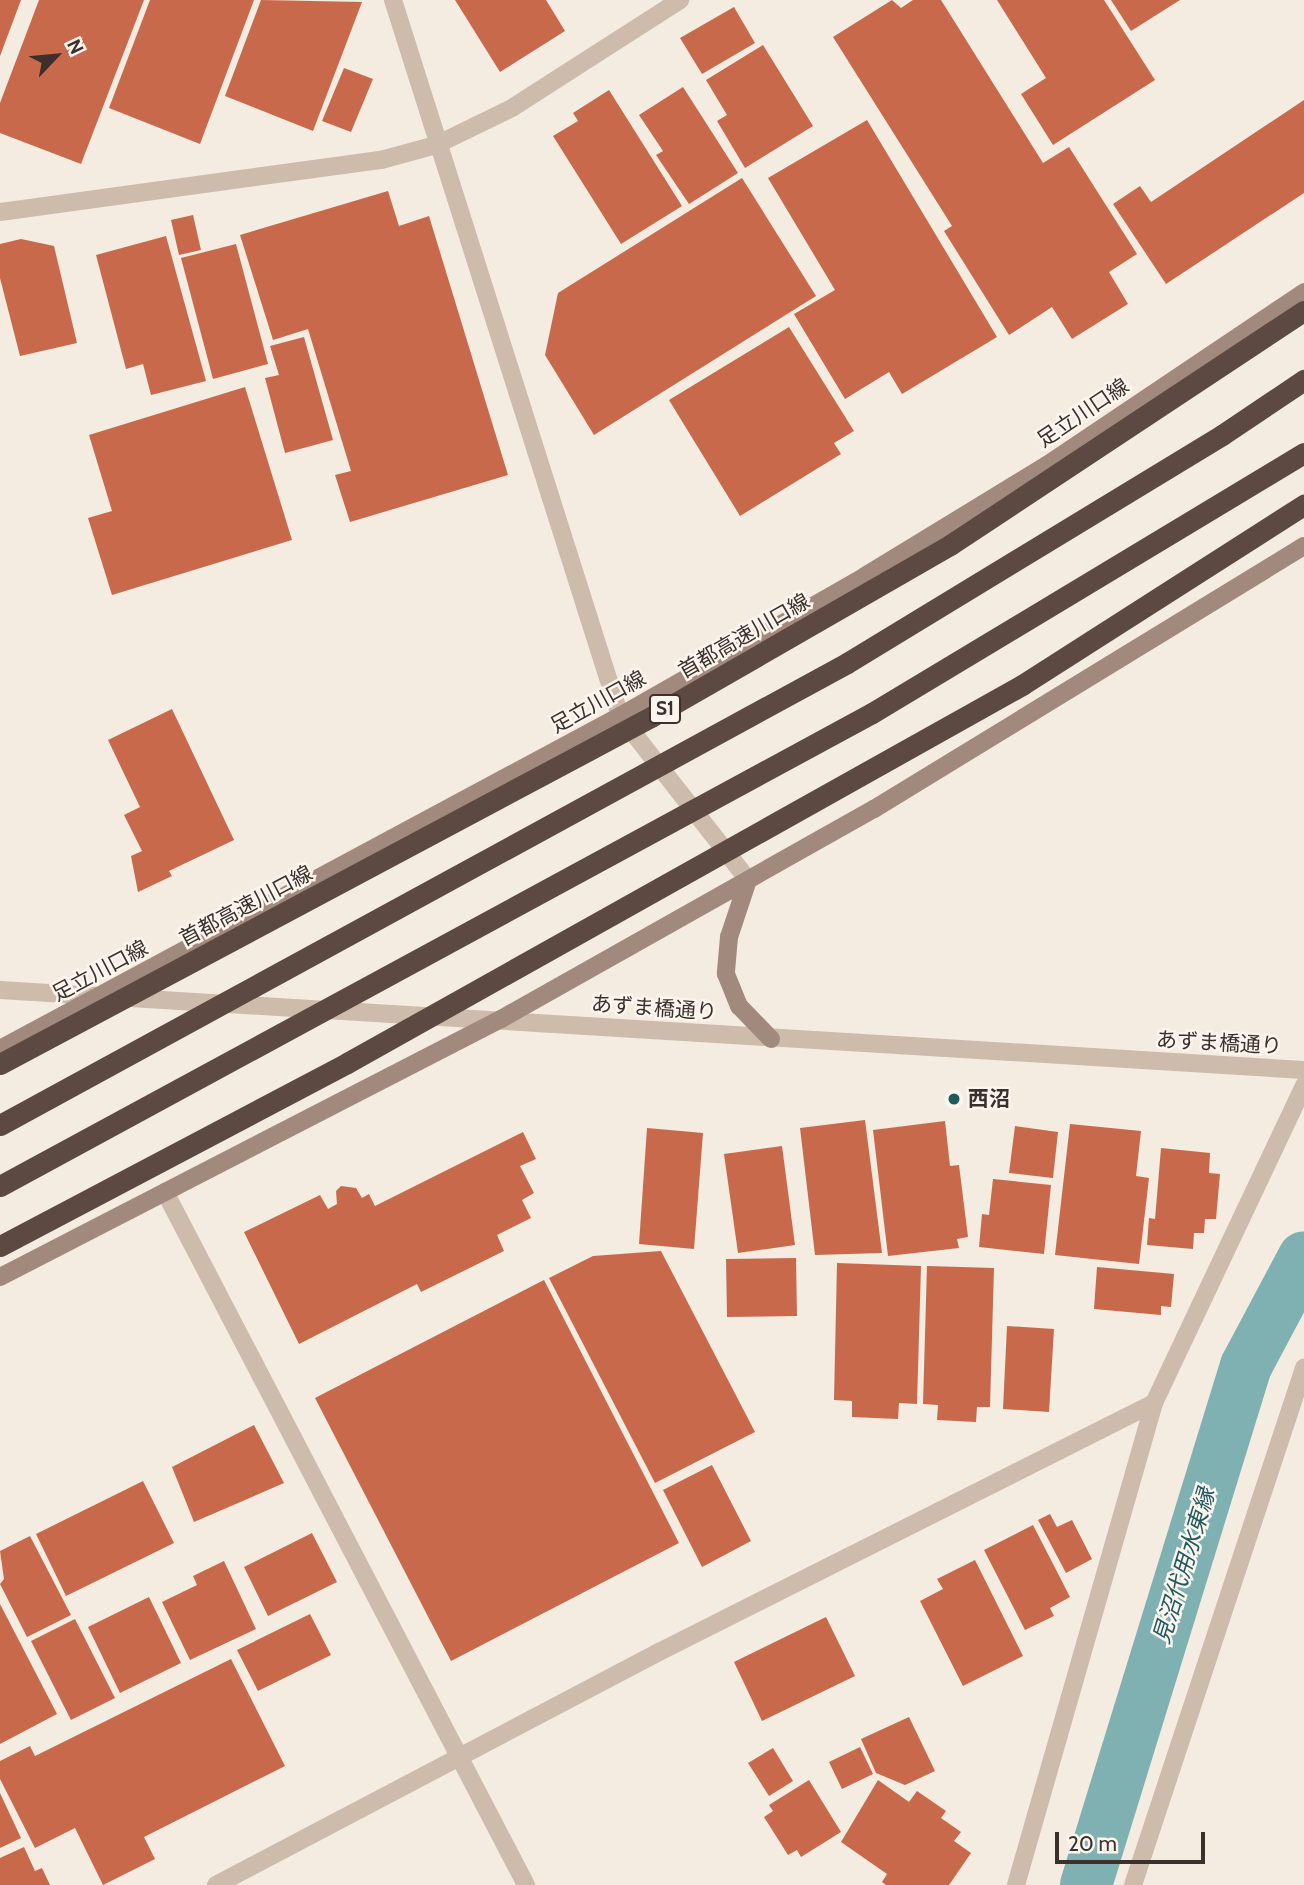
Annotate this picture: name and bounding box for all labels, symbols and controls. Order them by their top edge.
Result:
north arrow [21,21,91,91]
text: N [62,35,89,58]
street label: 足立川口線 [1032,373,1134,453]
street label: 首都高速川口線 [674,588,814,684]
street label: 足立川口線 [546,666,650,738]
road number: S1 [648,694,682,724]
street label: 首都高速川口線 [175,860,317,952]
street label: 足立川口線 [48,935,152,1007]
street label: あずま橋通り [590,991,718,1025]
street label: あずま橋通り [1155,1027,1283,1059]
place label: 西沼 [968,1086,1010,1112]
marker: 西沼 [946,1091,962,1107]
water label: 見沼代用水東縁 [1147,1485,1221,1647]
scale bar [1059,1818,1210,1862]
text: 20 m [1068,1831,1117,1856]

